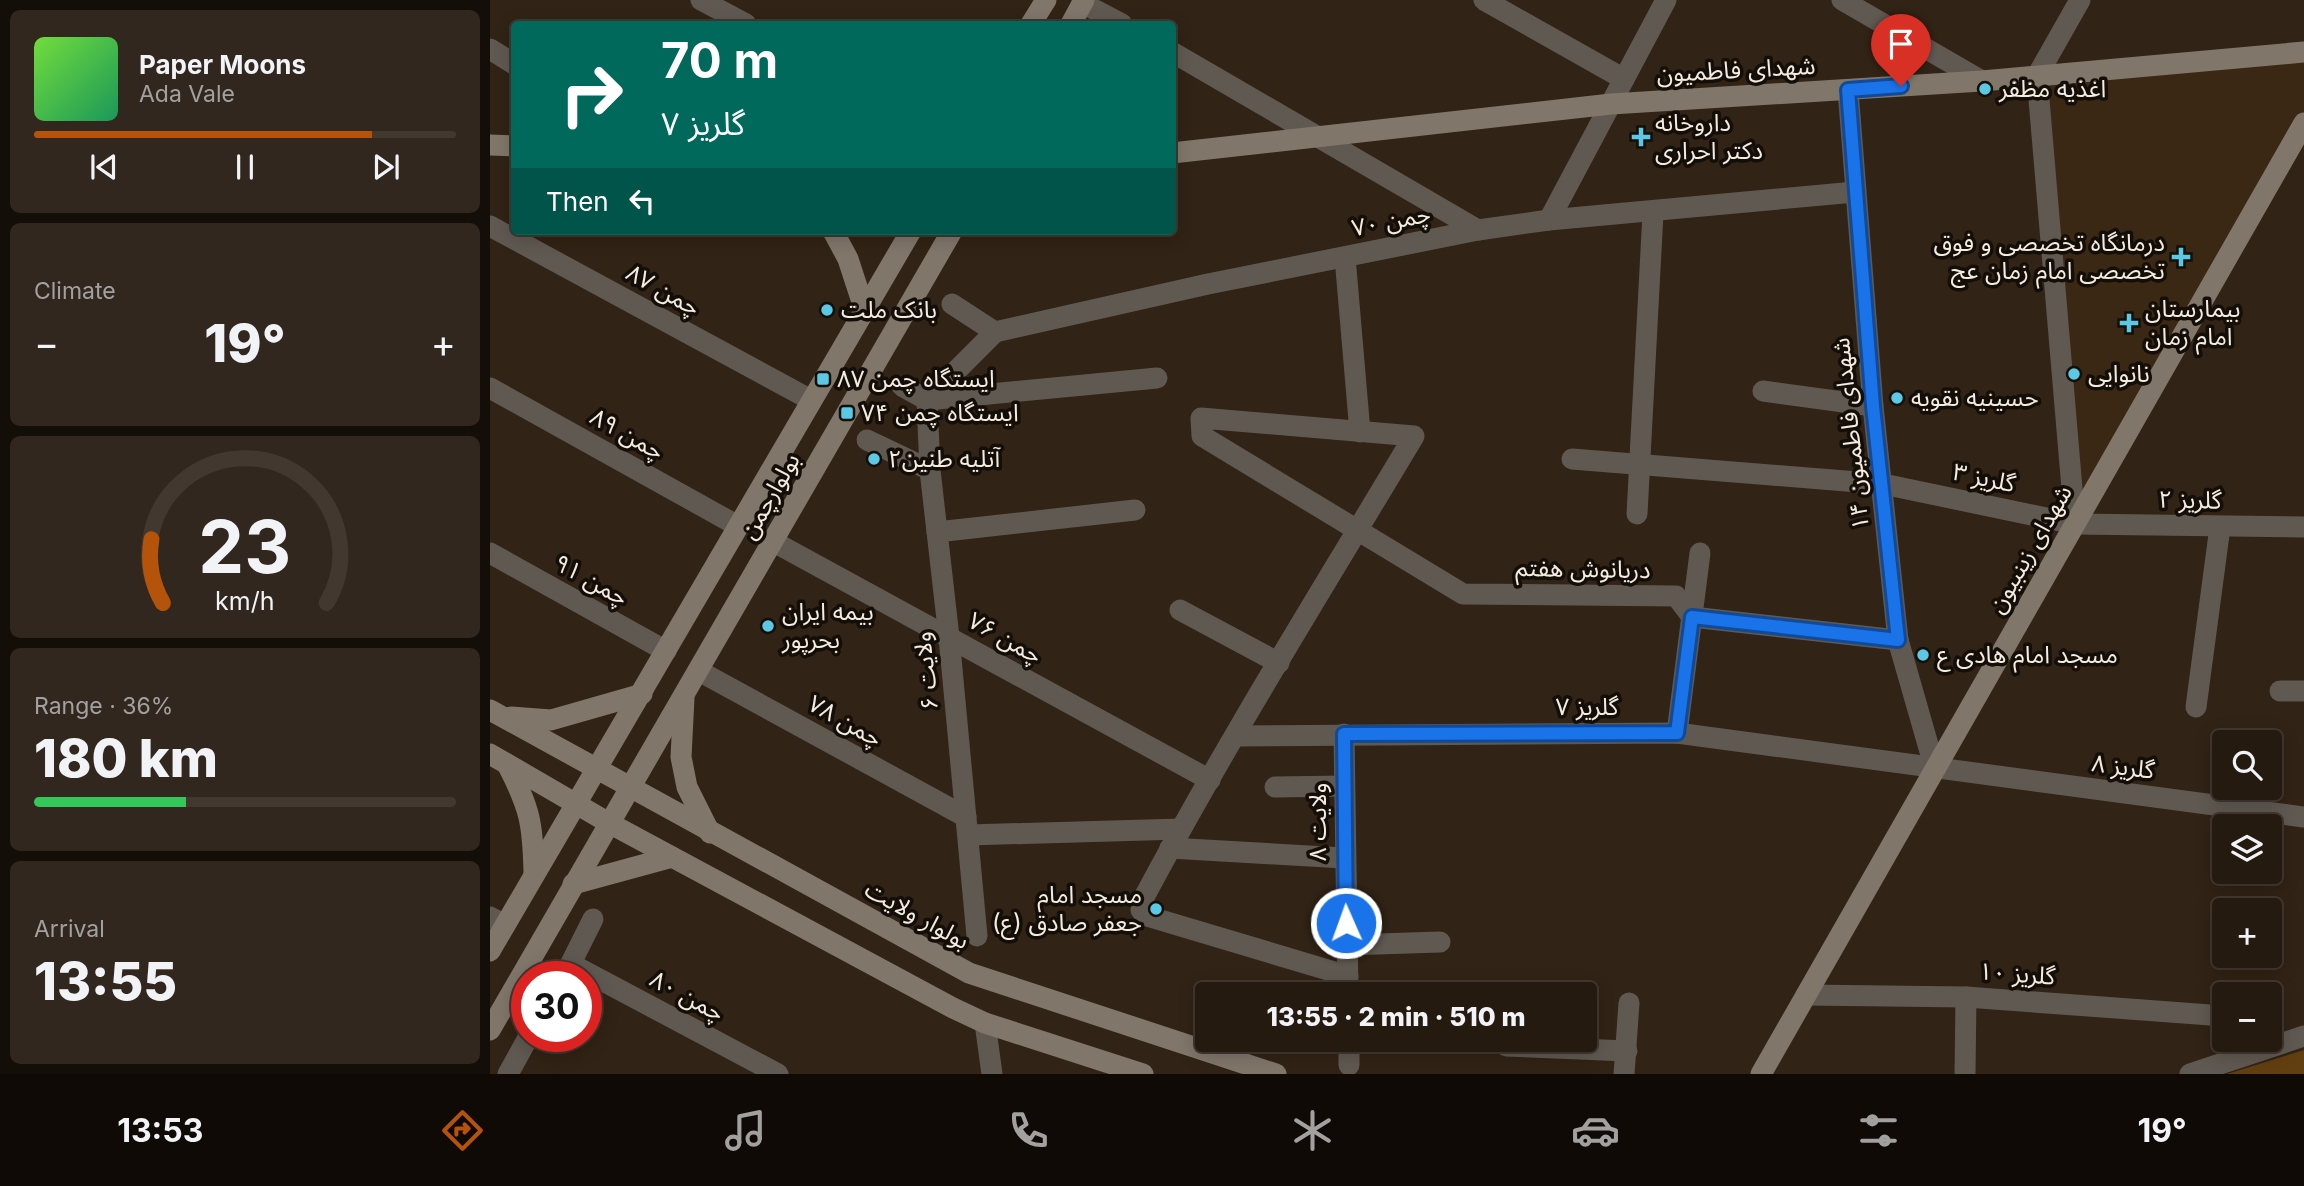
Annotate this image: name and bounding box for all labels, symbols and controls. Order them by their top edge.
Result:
pin [1871,14,1931,86]
icon: arrive [1882,25,1920,63]
text: 70 m [661,31,778,90]
text: Paper Moons [139,49,306,80]
icon: right [546,49,637,140]
street label: شهدای فاطمیون [1656,51,1816,88]
place label: اغذیه مظفر [1998,74,2106,103]
text: Ada Vale [139,80,235,108]
marker: اغذیه مظفر [1977,81,1993,97]
text: گلریز ۷ [661,104,745,143]
place label: داروخانه دکتر احراری [1655,108,1763,165]
marker: داروخانه دکتر احراری [1633,129,1649,145]
icon: previous [85,148,123,186]
icon: pause [226,148,264,186]
icon: next [367,148,405,186]
icon: left [623,182,661,220]
text: Then [546,186,609,217]
street label: چمن ۷۰ [1349,199,1433,243]
place label: درمانگاه تخصصی و فوق تخصصی امام زمان عج [1933,228,2165,289]
marker: درمانگاه تخصصی و فوق تخصصی امام زمان عج [2171,247,2191,267]
street label: چمن ۸۷ [621,258,705,323]
text: Climate [34,277,116,305]
place label: بیمارستان امام زمان [2145,294,2241,355]
place label: بانک ملت [841,295,937,324]
marker: بانک ملت [819,302,835,318]
text: 19° [204,312,286,375]
marker: بیمارستان امام زمان [2119,313,2139,333]
text: − [34,320,59,366]
text: + [431,320,456,366]
street label: شهدای فاطمیون ۱۴ [1826,336,1875,532]
place label: نانوایی [2088,359,2150,388]
place label: ایستگاه چمن ۸۷ [837,364,995,394]
marker: نانوایی [2066,366,2082,382]
marker: ایستگاه چمن ۸۷ [815,371,831,387]
place label: حسینیه نقویه [1911,383,2039,412]
marker: حسینیه نقویه [1889,390,1905,406]
place label: ایستگاه چمن ۷۴ [861,398,1019,428]
street label: چمن ۸۹ [585,402,669,467]
marker: ایستگاه چمن ۷۴ [839,405,855,421]
place label: آتلیه طنین۲ [888,444,1001,473]
street label: بولوارچمن [733,448,807,544]
marker: آتلیه طنین۲ [866,451,882,467]
street label: گلریز ۳ [1950,457,2019,498]
street label: شهدای زینبیون [1981,480,2078,618]
street label: گلریز ۲ [2158,484,2223,515]
text: 23 [199,502,291,591]
street label: چمن ۹۱ [549,548,633,613]
street label: دریانوش هفتم [1515,553,1651,587]
text: km/h [215,586,275,616]
place label: بيمه ايران بحرپور [781,597,874,655]
street label: چمن ۷۶ [963,606,1047,671]
marker: بيمه ايران بحرپور [760,618,776,634]
street label: ولایت ۶ [907,630,944,712]
place label: مسجد امام هادی ع [1937,640,2118,673]
marker: مسجد امام هادی ع [1915,647,1931,663]
street label: چمن ۷۸ [803,689,887,754]
text: Range · 36% [34,692,173,720]
street label: گلریز ۷ [1555,692,1620,721]
text: 180 km [34,727,218,790]
map controls [2212,730,2282,1052]
button: search [2212,730,2282,800]
street label: گلریز ۸ [2090,748,2157,785]
street label: ولایت ۸ [1303,783,1332,861]
button: layers [2212,814,2282,884]
street label: بولوار ولایت [860,874,974,955]
place label: مسجد امام جعفر صادق (ع) [992,880,1142,940]
position arrow [1309,886,1383,960]
button: + [2212,898,2282,968]
marker: مسجد امام جعفر صادق (ع) [1148,901,1164,917]
text: Arrival [34,915,105,943]
text: 13:55 [34,950,177,1013]
street label: گلریز ۱۰ [1978,956,2057,991]
speed limit sign: 30 [511,961,602,1052]
street label: چمن ۸۰ [645,964,729,1028]
button: − [2212,982,2282,1052]
text: 13:55 · 2 min · 510 m [1266,1001,1526,1032]
icon: directions [438,1106,487,1155]
icon: music [721,1106,770,1155]
icon: phone [1004,1106,1053,1155]
icon: climate [1288,1106,1337,1155]
icon: car [1571,1106,1620,1155]
icon: filters [1854,1106,1903,1155]
text: 13:53 [117,1111,203,1150]
text: 19° [2137,1111,2187,1150]

